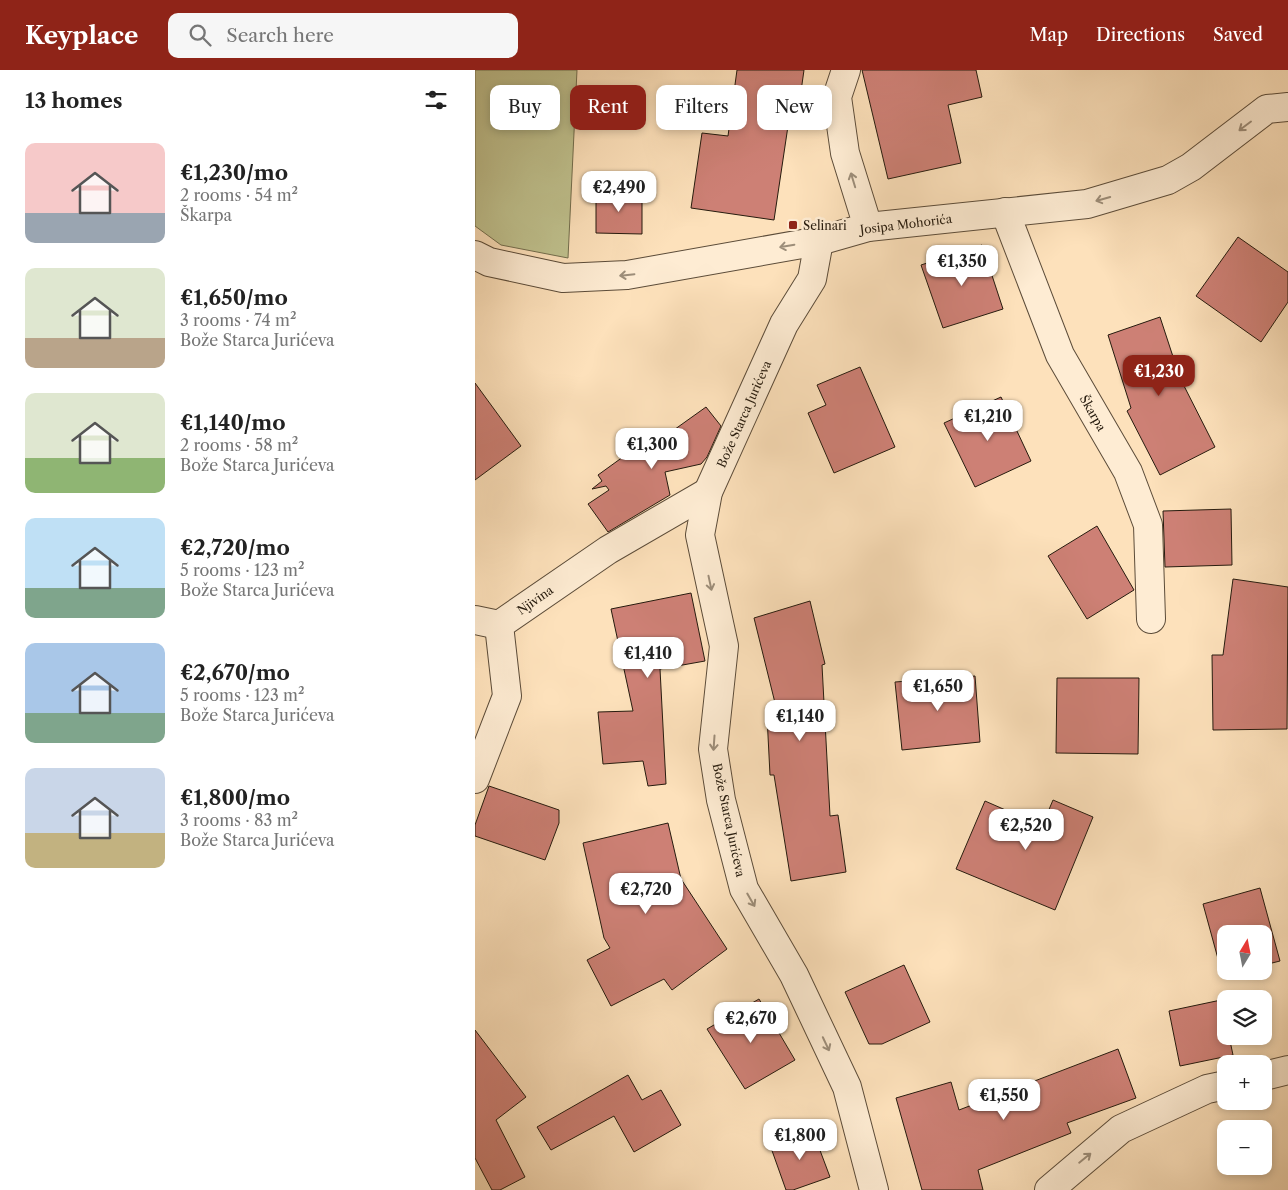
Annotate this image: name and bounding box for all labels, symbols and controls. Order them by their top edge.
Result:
search box [168,13,518,58]
text: Keyplace [25,21,138,50]
icon: search [186,21,214,49]
text: Search here [226,24,334,47]
text: Map [1029,24,1068,46]
text: Directions [1096,24,1185,46]
text: Saved [1213,24,1263,46]
chip: Buy [490,85,560,130]
chip: Rent [570,85,646,130]
chip: Filters [656,85,747,130]
chip: New [757,85,832,130]
icon: filters [422,86,450,114]
text: 13 homes [25,88,123,113]
one-way arrow [1239,120,1252,131]
text: €1,230/mo [180,160,288,185]
icon: home [65,163,125,223]
pin: €2,490 [578,170,660,213]
one-way arrow [848,172,858,188]
text: €2,490 [592,177,646,197]
text: 2 rooms · 54 m² [180,185,298,205]
one-way arrow [1095,195,1111,205]
text: Škarpa [180,205,232,225]
street label: Josipa Mohorića [857,211,954,237]
place label: Selinari [803,218,847,233]
marker: Selinari [787,219,799,231]
one-way arrow [779,242,795,252]
pin: €1,350 [921,244,1003,287]
text: €1,350 [937,251,987,271]
one-way arrow [619,270,635,280]
text: €1,650/mo [180,285,288,310]
icon: home [65,288,125,348]
text: 3 rooms · 74 m² [180,310,296,330]
text: Bože Starca Jurićeva [180,330,334,350]
pin: €1,230 [1118,354,1200,397]
street label: Bože Starca Jurićeva [714,357,775,470]
text: €1,230 [1134,361,1184,381]
street label: Škarpa [1077,392,1110,434]
pin: €1,210 [947,400,1029,442]
text: €1,210 [964,406,1012,426]
text: €1,140/mo [180,410,286,435]
icon: home [65,413,125,473]
pin: €1,300 [611,428,693,470]
text: €1,300 [626,434,678,454]
text: 2 rooms · 58 m² [180,435,298,455]
text: Bože Starca Jurićeva [180,455,334,475]
text: €2,720/mo [180,535,290,560]
icon: home [65,538,125,598]
text: 5 rooms · 123 m² [180,560,304,580]
one-way arrow [706,574,715,590]
text: Bože Starca Jurićeva [180,580,334,600]
street label: Njivina [514,582,557,618]
pin: €1,410 [607,636,689,679]
text: €1,410 [624,643,672,663]
text: €2,670/mo [180,660,290,685]
icon: home [65,663,125,723]
pin: €1,650 [897,670,979,712]
text: €1,650 [913,676,963,696]
text: 5 rooms · 123 m² [180,685,304,705]
pin: €1,140 [759,700,841,742]
text: Bože Starca Jurićeva [180,705,334,725]
text: €1,140 [776,706,824,726]
one-way arrow [710,735,719,751]
street label: Bože Starca Jurićeva [710,762,749,879]
text: €1,800/mo [180,785,290,810]
icon: home [65,788,125,848]
pin: €2,520 [985,808,1067,851]
text: 3 rooms · 83 m² [180,810,298,830]
text: €2,520 [1000,815,1052,835]
text: Bože Starca Jurićeva [180,830,334,850]
pin: €2,720 [605,872,687,915]
text: €2,720 [620,879,672,899]
one-way arrow [746,893,756,907]
north arrow [1217,925,1273,980]
map controls [1217,925,1272,1175]
button: layers [1217,990,1272,1045]
pin: €2,670 [710,1002,792,1044]
text: €2,670 [725,1008,777,1028]
one-way arrow [822,1036,832,1051]
button: + [1217,1055,1272,1110]
pin: €1,550 [963,1078,1045,1121]
text: €1,550 [979,1085,1029,1105]
pin: €1,800 [759,1118,841,1161]
button: − [1217,1120,1272,1175]
text: €1,800 [774,1125,826,1145]
one-way arrow [1079,1153,1092,1164]

